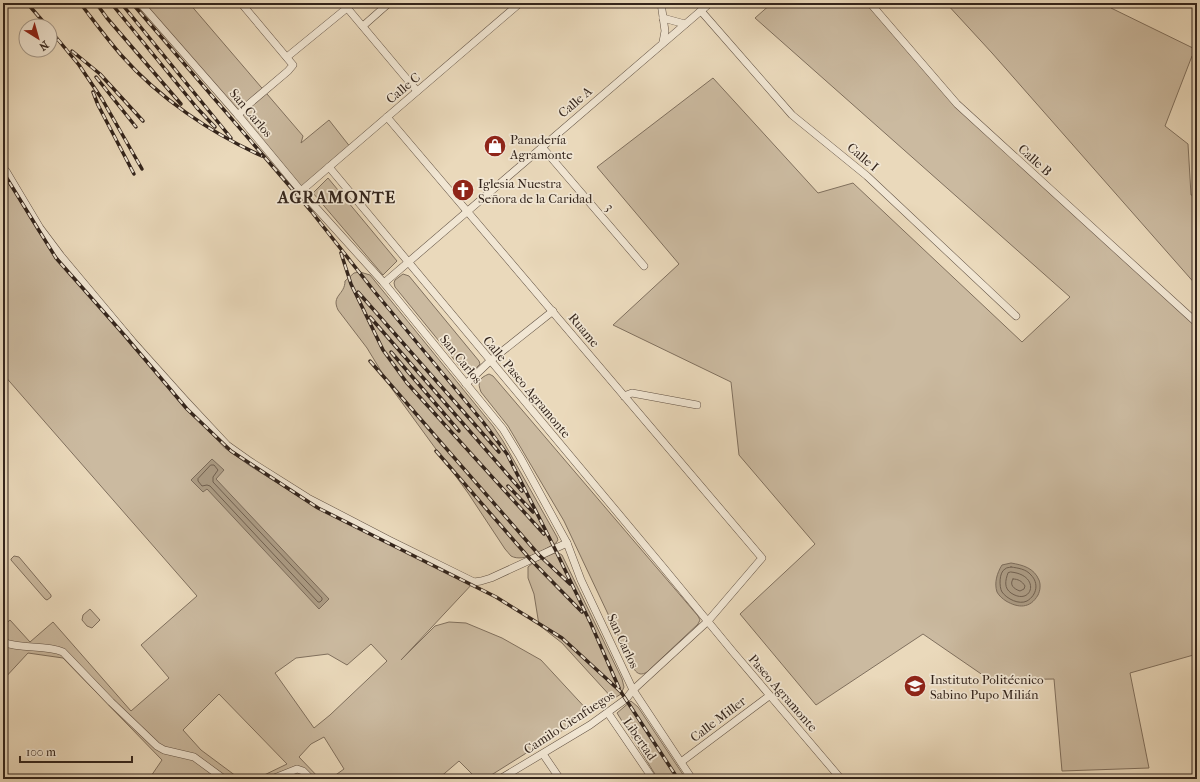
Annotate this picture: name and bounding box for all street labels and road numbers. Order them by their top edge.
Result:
street label: Calle C [383,69,423,107]
street label: Calle A [555,83,595,121]
street label: San Carlos [227,86,276,140]
street label: Calle I [844,140,882,174]
street label: Calle B [1015,141,1055,179]
street label: 3 [603,200,617,214]
street label: Ruame [565,310,603,350]
street label: San Carlos [437,332,485,386]
street label: Calle Paseo Agramonte [480,333,574,441]
street label: San Carlos [604,611,642,671]
street label: Paseo Agramonte [745,651,821,735]
street label: Camilo Cienfuegos [521,687,617,757]
street label: Calle Miller [687,693,749,745]
street label: Libertad [620,715,660,764]

